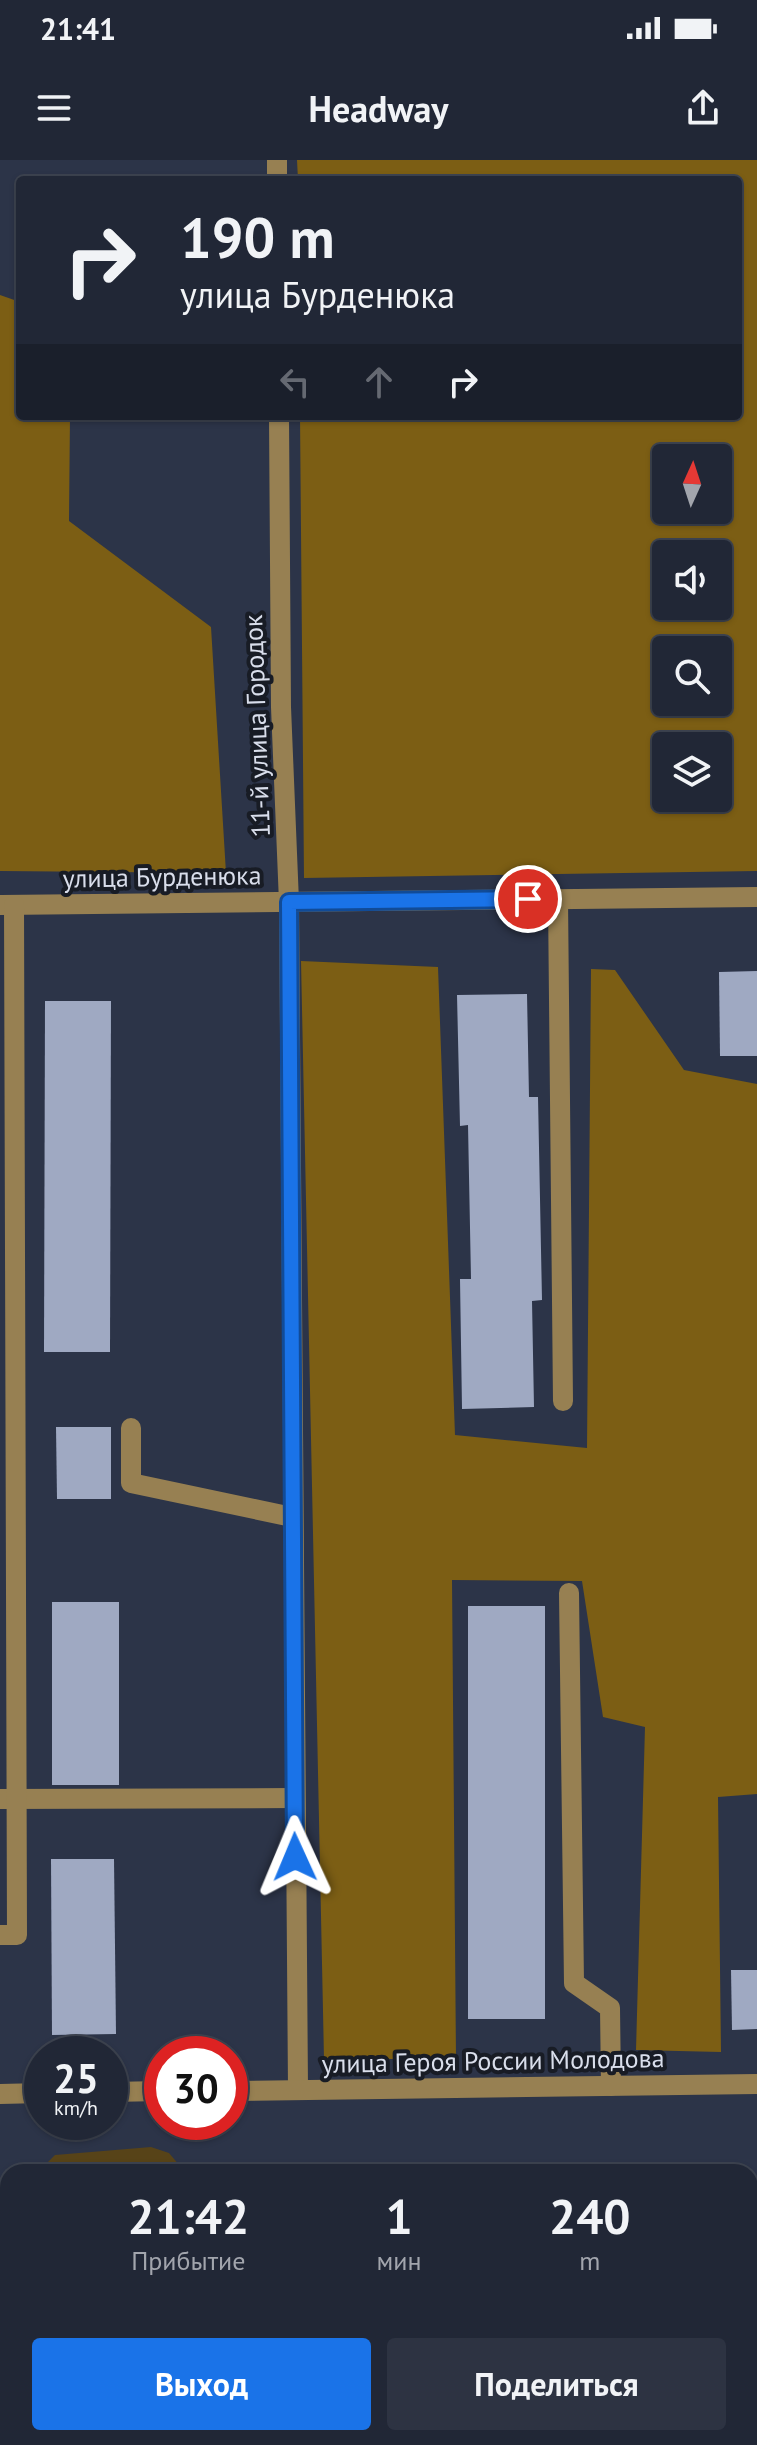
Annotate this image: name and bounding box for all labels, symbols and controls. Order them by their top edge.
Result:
text: 21:41 [40,9,116,48]
text: Headway [308,85,449,132]
icon: menu [32,86,76,130]
icon: share [681,86,725,130]
text: 190 m [180,201,335,273]
icon: right [48,208,152,312]
text: улица Бурденюка [180,271,455,318]
icon: left [273,360,317,404]
icon: ahead [357,360,401,404]
icon: right [441,360,485,404]
north arrow [652,444,732,524]
map controls [652,444,732,812]
button: sound [652,540,732,620]
street label: 11-й улица Городок [236,614,277,838]
button: search [652,636,732,716]
button: layers [652,732,732,812]
street label: улица Бурденюка [62,858,262,895]
pin [494,865,562,933]
icon: arrive [506,877,550,921]
position arrow [253,1815,337,1899]
speed limit sign: 30 [144,2036,248,2140]
street label: улица Героя России Молодова [321,2041,665,2080]
text: 25 [53,2052,99,2104]
text: km/h [54,2095,98,2121]
text: 21:42 [127,2185,249,2247]
text: 1 [385,2185,413,2247]
text: 240 [549,2185,631,2247]
text: Прибытие [131,2244,245,2277]
text: мин [377,2244,422,2277]
text: m [579,2244,600,2277]
button: Выход [32,2338,371,2430]
button: Поделиться [387,2338,726,2430]

